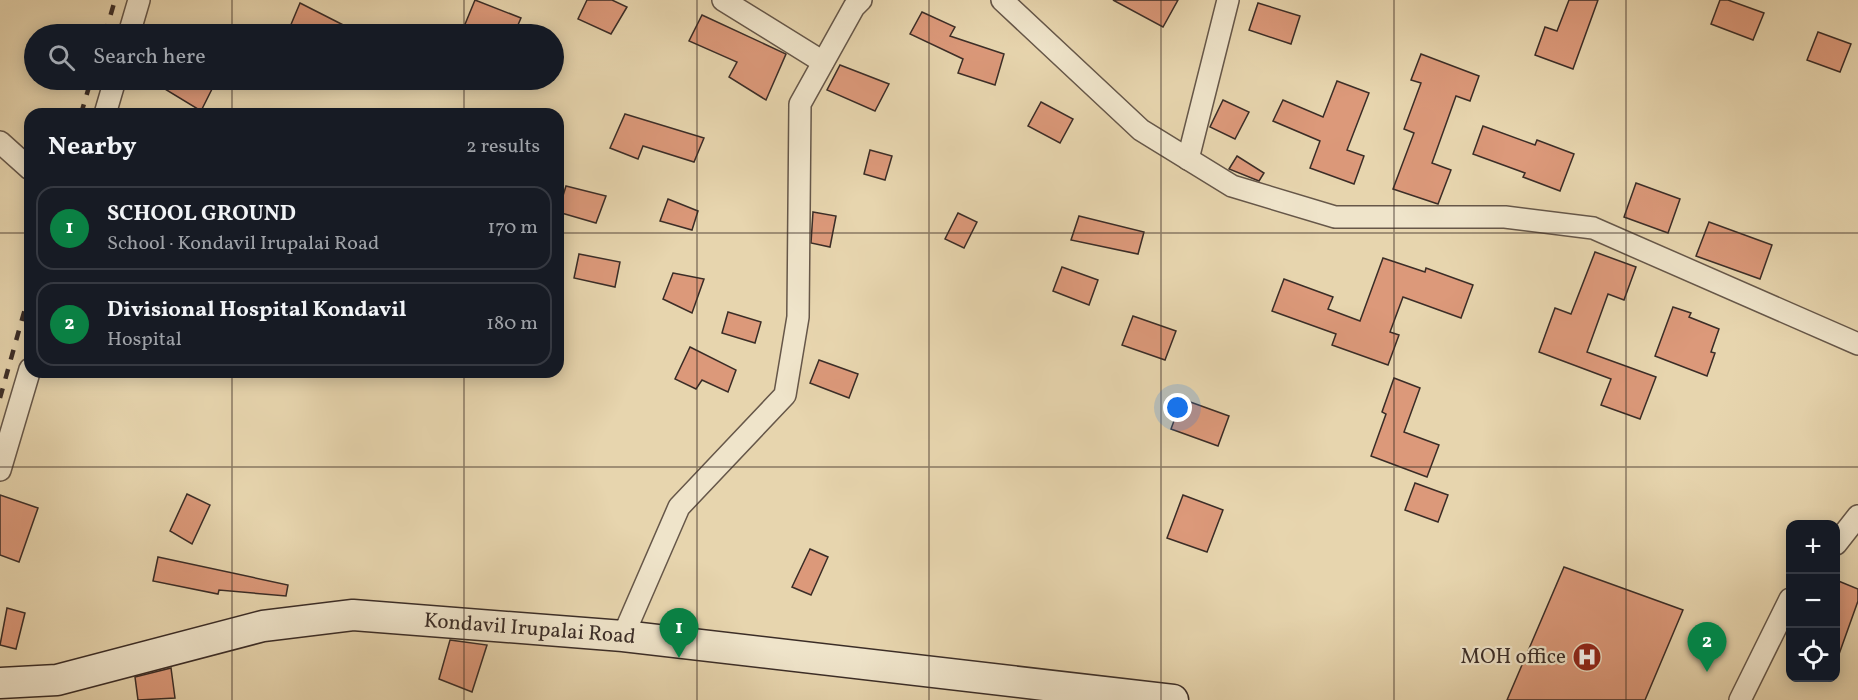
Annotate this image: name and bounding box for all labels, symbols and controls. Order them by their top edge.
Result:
search box [24,24,564,90]
icon: search [45,41,78,74]
text: Search here [93,42,206,73]
text: Nearby [48,129,137,165]
text: 2 results [466,133,540,161]
text: SCHOOL GROUND [107,199,296,230]
text: 1 [65,214,74,242]
text: 170 m [488,214,538,242]
text: School · Kondavil Irupalai Road [107,230,379,258]
text: Divisional Hospital Kondavil [107,295,407,326]
text: 2 [64,310,75,338]
text: 180 m [486,310,538,338]
text: Hospital [107,326,182,354]
your location [1163,393,1192,422]
map controls [1786,520,1840,682]
button: + [1786,520,1840,574]
button: − [1786,574,1840,628]
street label: Kondavil Irupalai Road [423,606,637,652]
pin: 1 [660,608,698,658]
pin: 2 [1688,622,1726,672]
button: locate [1786,628,1840,682]
hospital icon: MOH office [1571,641,1603,673]
place label: MOH office [1461,643,1566,672]

